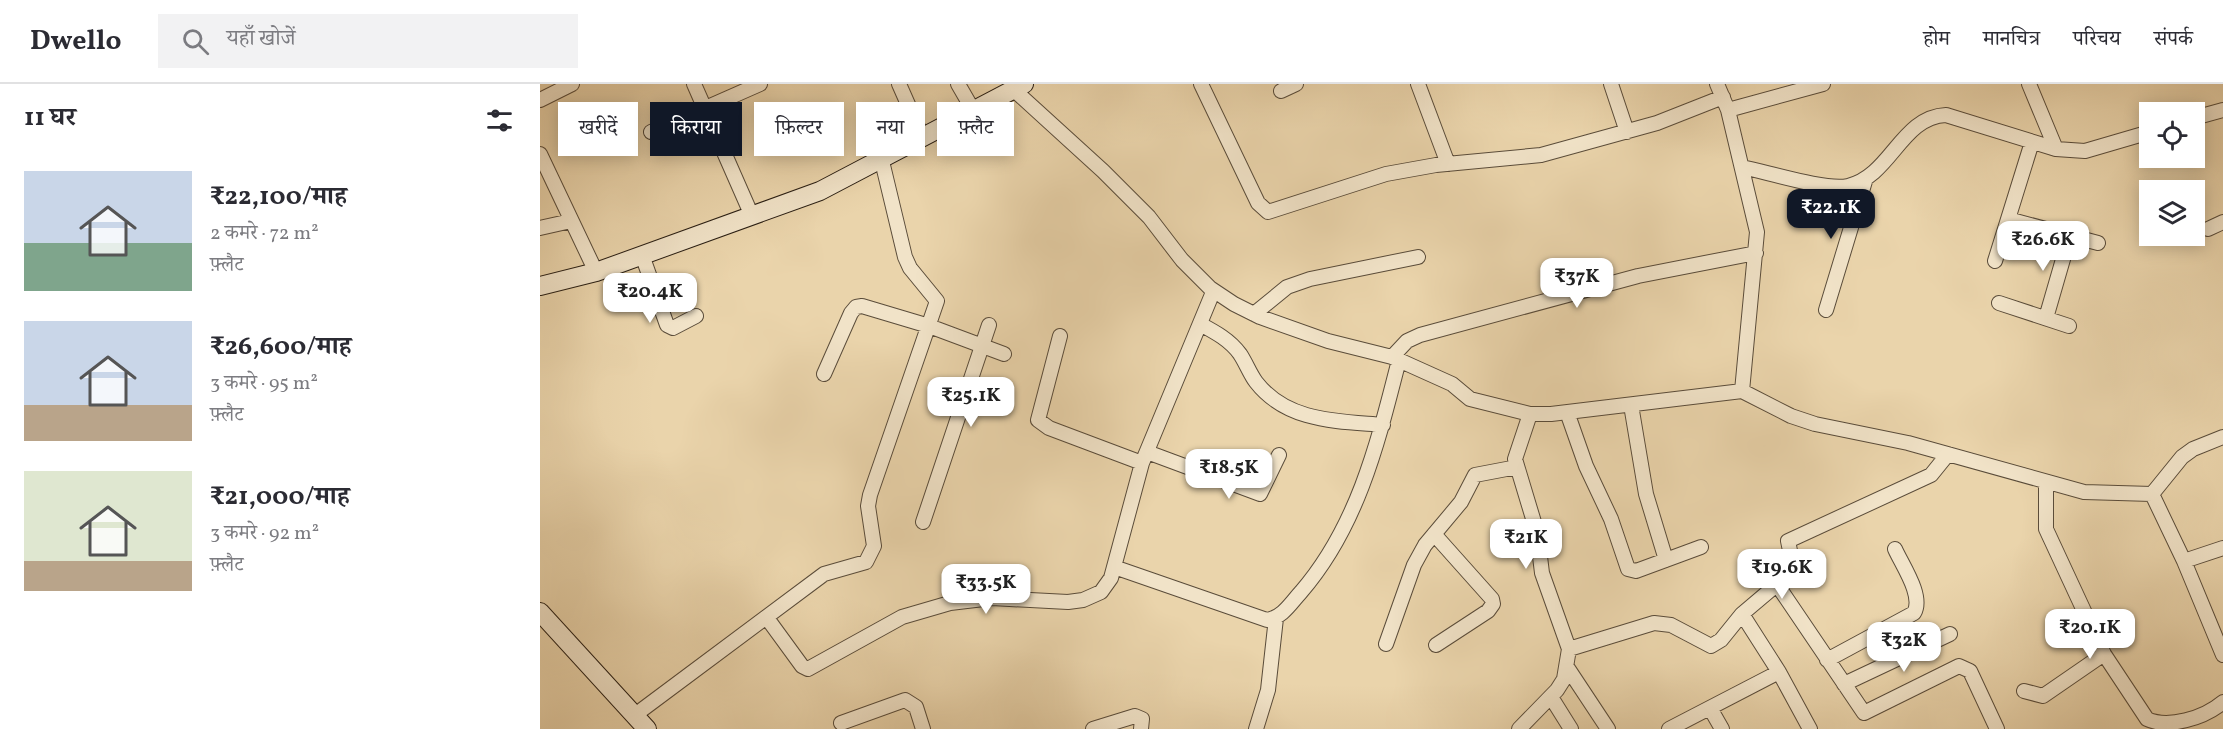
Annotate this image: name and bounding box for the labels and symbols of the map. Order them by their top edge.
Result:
pin: ₹22.1K [1782,189,1880,240]
pin: ₹26.6K [1994,221,2092,272]
pin: ₹37K [1541,258,1613,309]
pin: ₹20.4K [601,273,699,324]
pin: ₹25.1K [922,377,1020,428]
pin: ₹18.5K [1180,449,1278,500]
pin: ₹21K [1490,519,1562,570]
pin: ₹19.6K [1733,549,1831,600]
pin: ₹33.5K [937,564,1035,615]
pin: ₹20.1K [2041,609,2139,660]
pin: ₹32K [1868,622,1940,673]

